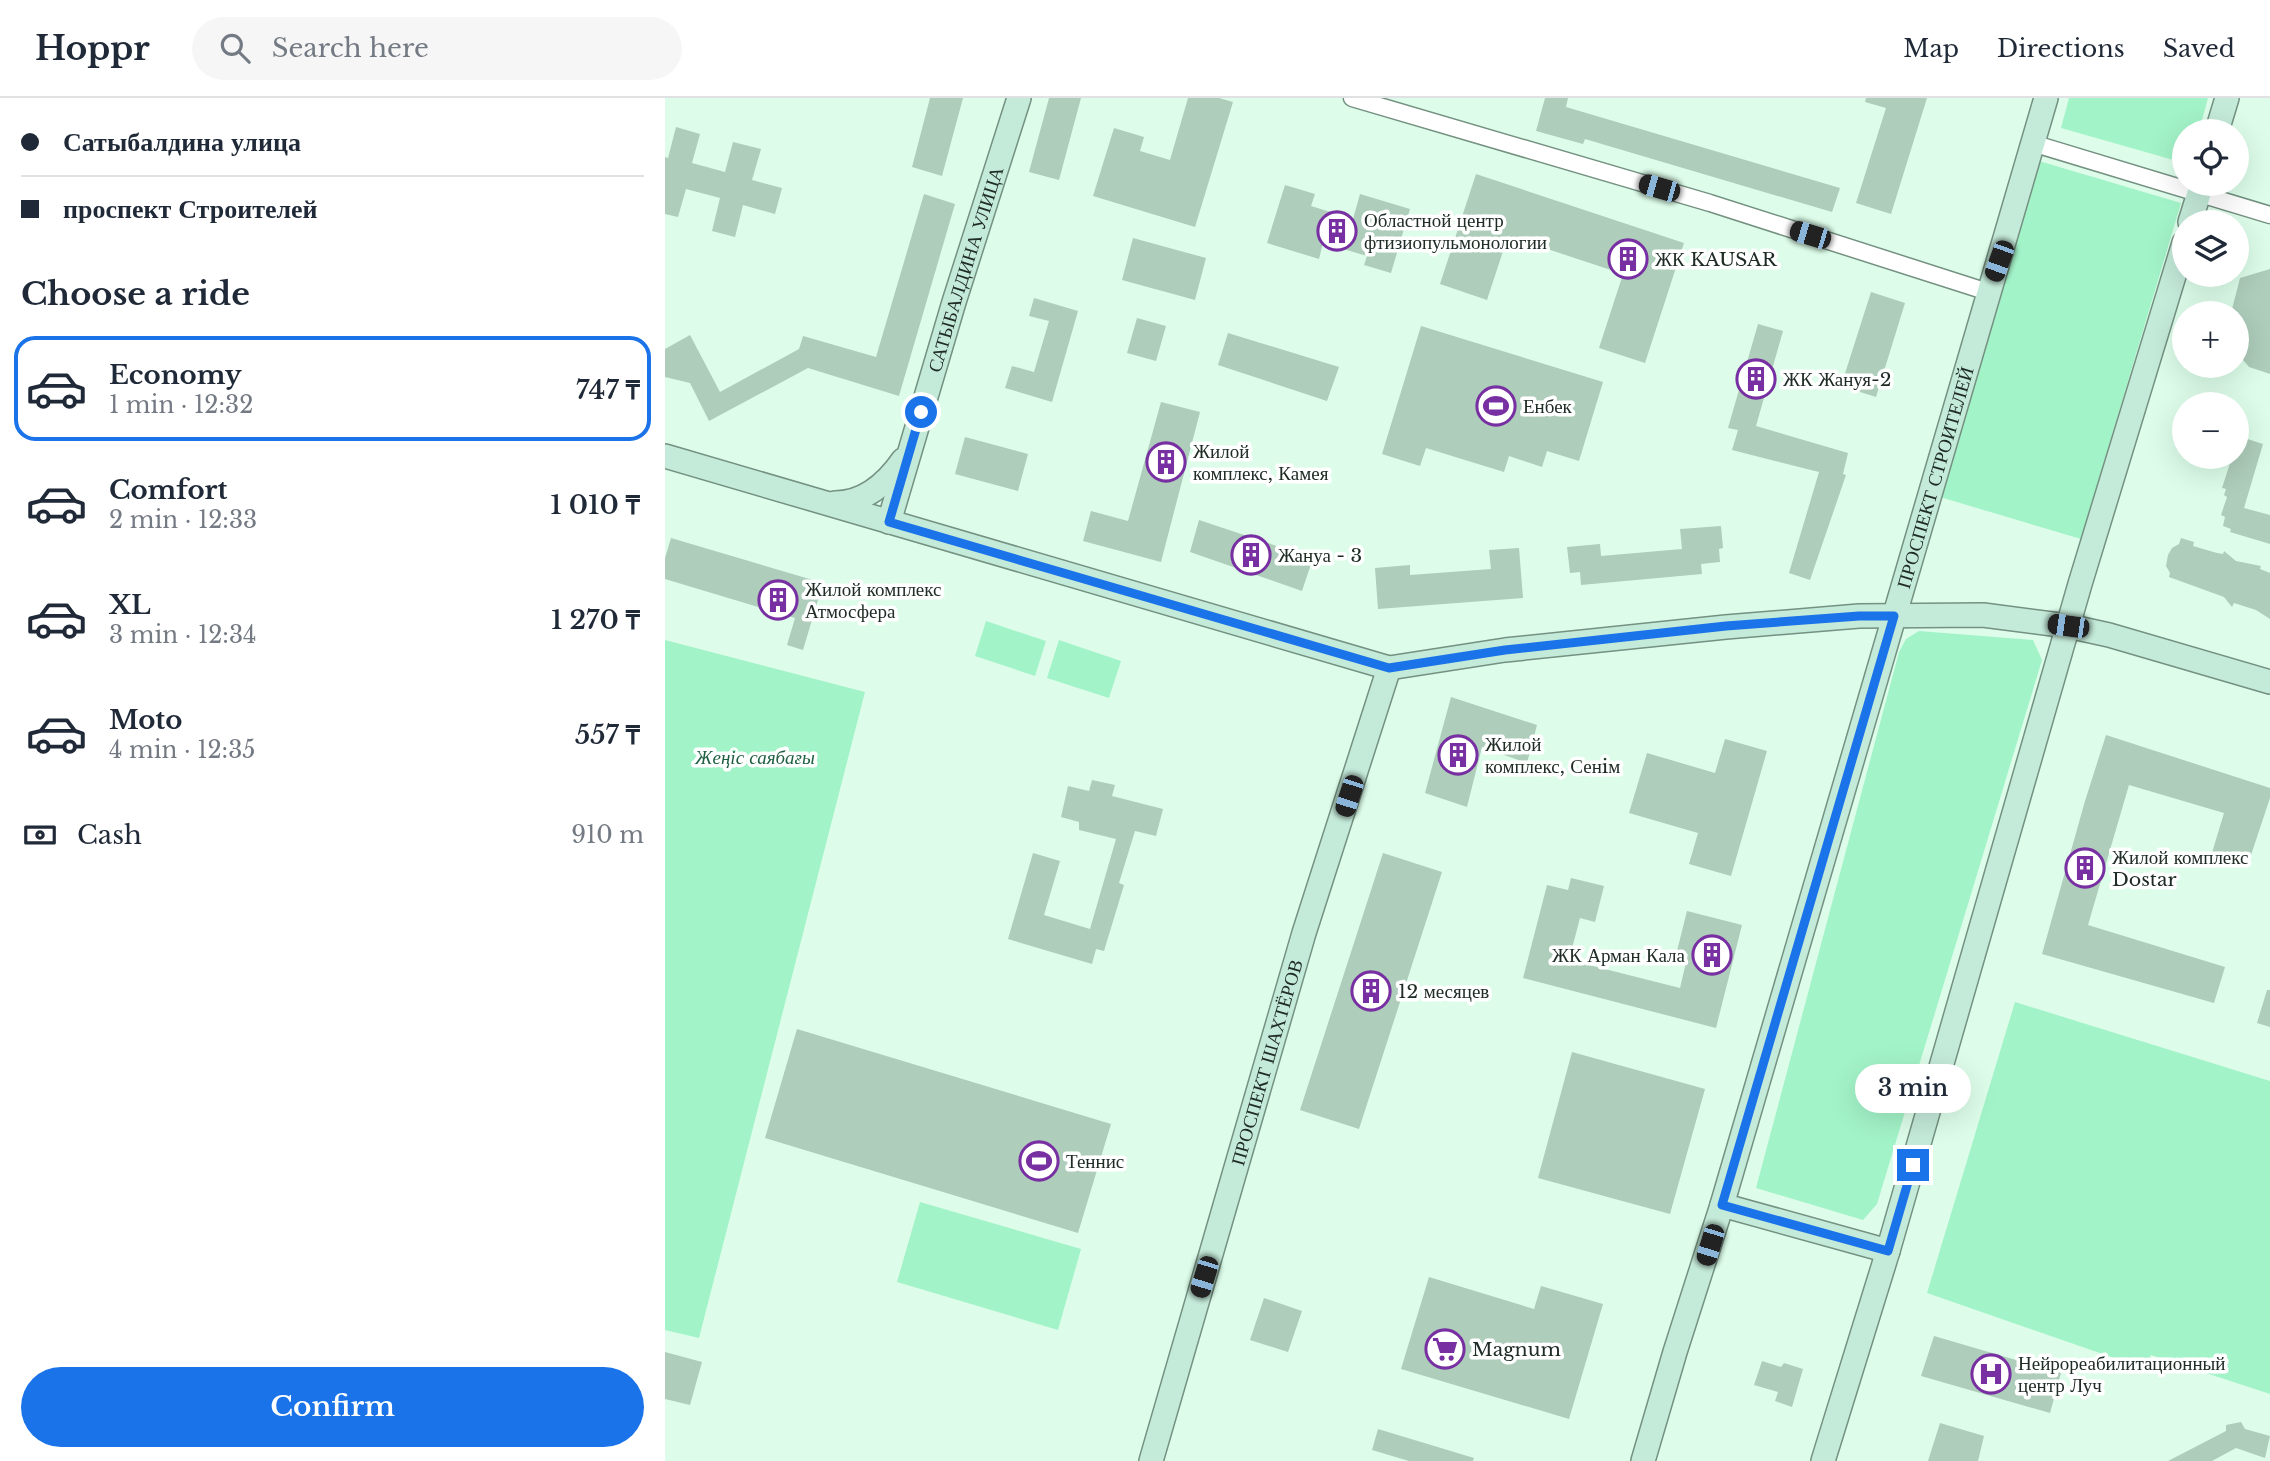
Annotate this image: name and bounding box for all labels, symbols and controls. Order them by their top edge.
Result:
search box [192,17,682,80]
text: Hoppr [35,28,150,69]
icon: search [216,29,254,67]
text: Search here [272,32,429,64]
text: Map [1903,34,1959,63]
text: Directions [1997,34,2125,63]
text: Saved [2163,34,2235,63]
map controls [2172,119,2249,469]
button: locate [2172,119,2249,196]
text: Сатыбалдина улица [63,126,301,158]
street label: САТЫБАЛДИНА УЛИЦА [922,163,1008,375]
car [1636,172,1683,204]
text: проспект Строителей [63,193,318,225]
place label: Областной центр фтизиопульмонологии [1364,209,1547,254]
building icon: Областной центр фтизиопульмонологии [1316,210,1358,252]
button: layers [2172,210,2249,287]
car [1787,219,1834,251]
building icon: ЖК KAUSAR [1607,238,1649,280]
car [1982,238,2017,284]
place label: ЖК KAUSAR [1655,248,1778,271]
text: Choose a ride [21,274,250,314]
button: + [2172,301,2249,378]
icon: car [25,357,88,420]
building icon: ЖК Жануя-2 [1735,358,1777,400]
text: Economy [109,359,242,391]
street label: ПРОСПЕКТ СТРОИТЕЛЕЙ [1892,364,1978,591]
place label: ЖК Жануя-2 [1783,368,1892,391]
text: 747 ₸ [576,374,640,406]
sports icon: Енбек [1475,385,1517,427]
text: 1 min · 12:32 [109,391,253,419]
button: − [2172,392,2249,469]
place label: Енбек [1523,395,1573,418]
route start [905,396,937,428]
place label: Жилой комплекс, Камея [1193,440,1329,485]
building icon: Жилой комплекс, Камея [1145,441,1187,483]
icon: car [25,472,88,535]
text: Comfort [109,474,227,506]
text: 1 010 ₸ [550,489,640,521]
text: 2 min · 12:33 [109,506,257,534]
building icon: Жануа - 3 [1230,534,1272,576]
place label: Жануа - 3 [1278,544,1362,567]
place label: Жилой комплекс Атмосфера [805,578,942,623]
building icon: Жилой комплекс Атмосфера [757,579,799,621]
icon: car [25,587,88,650]
text: XL [109,589,151,621]
text: 1 270 ₸ [551,604,640,636]
car [2046,613,2091,639]
text: 3 min · 12:34 [109,621,257,649]
icon: car [25,702,88,765]
text: Moto [109,704,182,736]
text: 557 ₸ [575,719,640,751]
place label: Жилой комплекс, Сенiм [1485,733,1620,778]
building icon: Жилой комплекс, Сенiм [1437,734,1479,776]
text: 4 min · 12:35 [109,736,255,764]
park label: Жеңіс саябағы [694,746,815,769]
car [1333,773,1366,819]
icon: cash [21,816,59,854]
text: Cash [77,819,142,851]
text: 910 m [571,821,644,849]
place label: Жилой комплекс Dostar [2112,846,2249,891]
building icon: Жилой комплекс Dostar [2064,847,2106,889]
building icon: ЖК Арман Кала [1691,934,1733,976]
place label: ЖК Арман Кала [1552,944,1686,967]
street label: ПРОСПЕКТ ШАХТЁРОВ [1226,957,1307,1168]
building icon: 12 месяцев [1350,970,1392,1012]
place label: 12 месяцев [1398,980,1489,1003]
callout: 3 min [1855,1063,1971,1112]
text: 3 min [1878,1074,1948,1102]
sports icon: Теннис [1018,1140,1060,1182]
route end [1897,1149,1929,1181]
place label: Теннис [1066,1150,1124,1173]
car [1694,1222,1727,1268]
car [1188,1254,1221,1300]
supermarket icon: Magnum [1424,1328,1466,1370]
place label: Magnum [1472,1338,1561,1361]
place label: Нейрореабилитационный центр Луч [2018,1352,2225,1397]
hospital icon: Нейрореабилитационный центр Луч [1970,1353,2012,1395]
button: Confirm [21,1367,644,1447]

